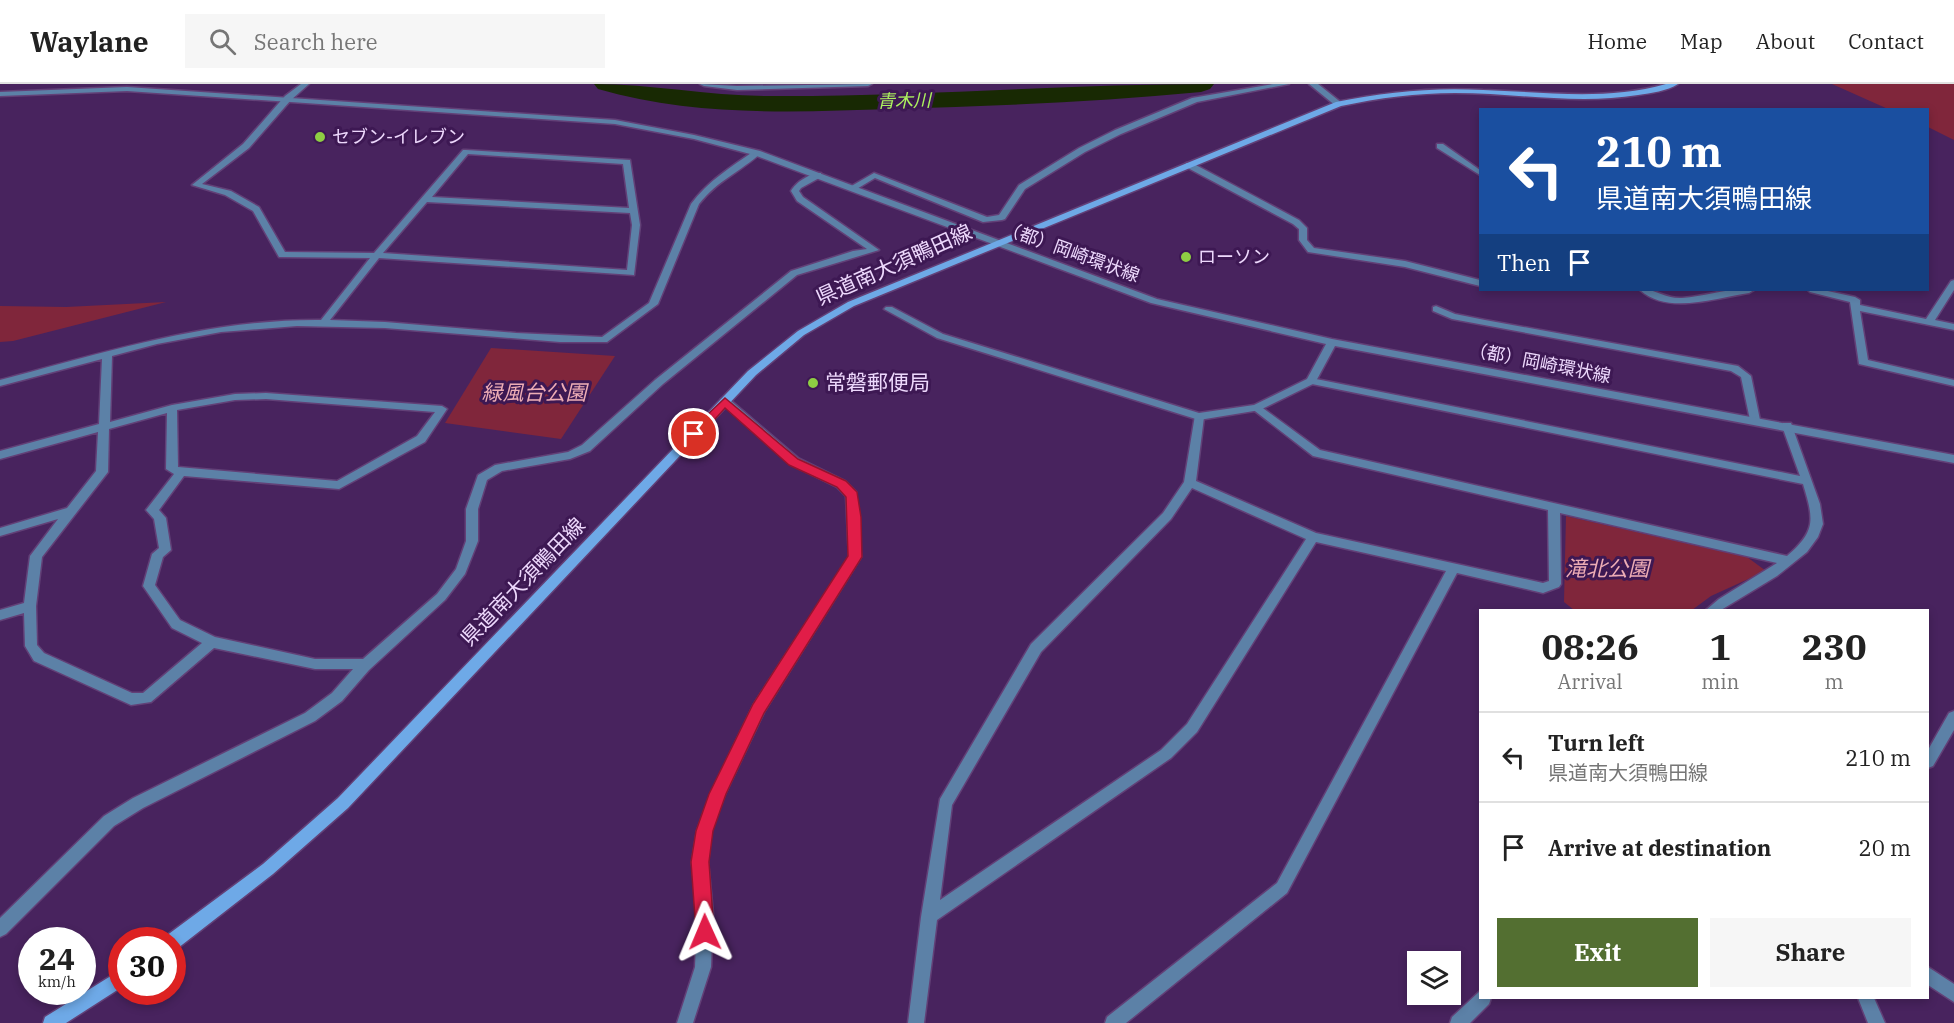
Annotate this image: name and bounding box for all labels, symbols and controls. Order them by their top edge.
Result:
search box [185,14,605,68]
text: Waylane [30,23,149,60]
icon: search [206,25,239,58]
text: Search here [254,27,378,56]
text: Home [1587,27,1647,55]
text: Map [1680,27,1723,55]
text: About [1756,27,1815,55]
text: Contact [1848,27,1924,55]
water label: 青木川 [877,88,933,112]
text: 210 m [1596,124,1722,179]
place label: セブン-イレブン [332,125,465,148]
marker: セブン-イレブン [313,130,327,144]
icon: left [1497,132,1575,210]
text: 県道南大須鴨田線 [1596,180,1812,215]
street label: （都）岡崎環状線 [1000,216,1143,287]
street label: 県道南大須鴨田線 [811,217,976,311]
place label: ローソン [1198,245,1270,268]
icon: arrive [1563,246,1596,279]
text: Then [1497,248,1551,277]
marker: ローソン [1179,250,1193,264]
street label: （都）岡崎環状線 [1467,337,1613,388]
place label: 常磐郵便局 [825,368,930,396]
marker: 常磐郵便局 [806,376,820,390]
park label: 緑風台公園 [482,378,589,406]
pin [668,408,719,459]
icon: arrive [677,417,710,450]
street label: 県道南大須鴨田線 [454,511,591,651]
park label: 滝北公園 [1565,554,1652,582]
text: 08:26 [1541,623,1639,670]
text: 1 [1709,623,1731,670]
text: 230 [1802,623,1867,670]
text: Arrival [1558,668,1623,695]
text: min [1701,668,1739,695]
text: m [1825,668,1844,695]
text: Turn left [1548,728,1644,757]
icon: left [1497,741,1530,774]
text: 210 m [1845,743,1911,772]
text: 県道南大須鴨田線 [1548,759,1708,786]
icon: arrive [1497,831,1530,864]
text: Arrive at destination [1548,833,1771,862]
text: 20 m [1859,833,1911,862]
position arrow [673,900,737,964]
button: Exit [1497,918,1698,987]
button: Share [1710,918,1911,987]
speed limit sign: 30 [108,927,186,1005]
text: 24 [39,939,75,978]
map controls [1407,951,1461,1005]
button: layers [1407,951,1461,1005]
text: km/h [38,972,76,991]

